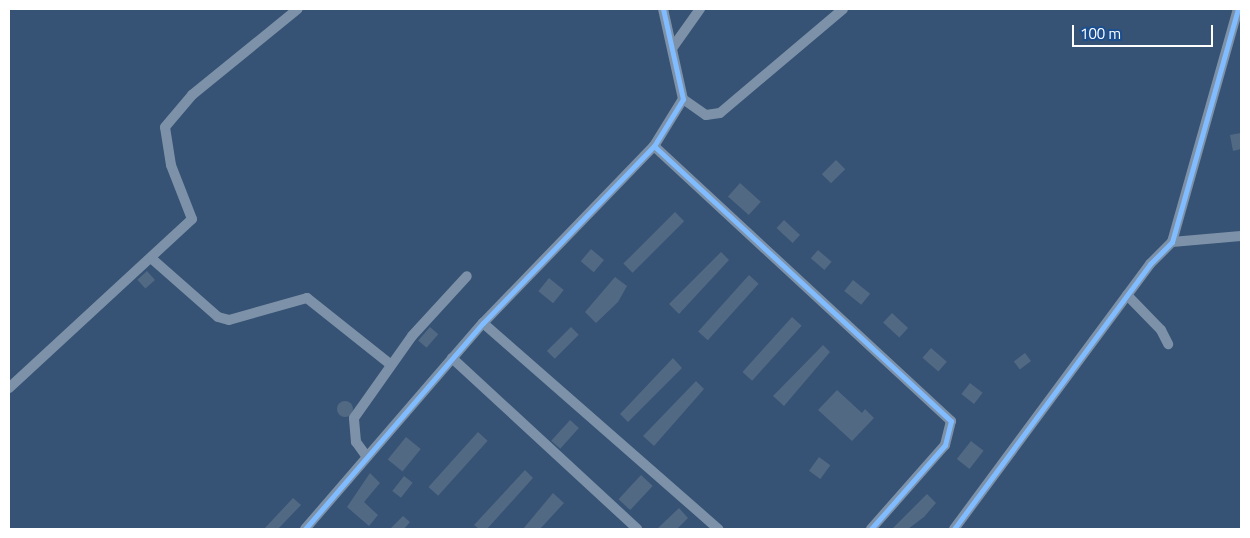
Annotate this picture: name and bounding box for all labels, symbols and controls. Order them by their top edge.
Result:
scale bar [1075,15,1216,47]
text: 100 m [1080,22,1121,45]

